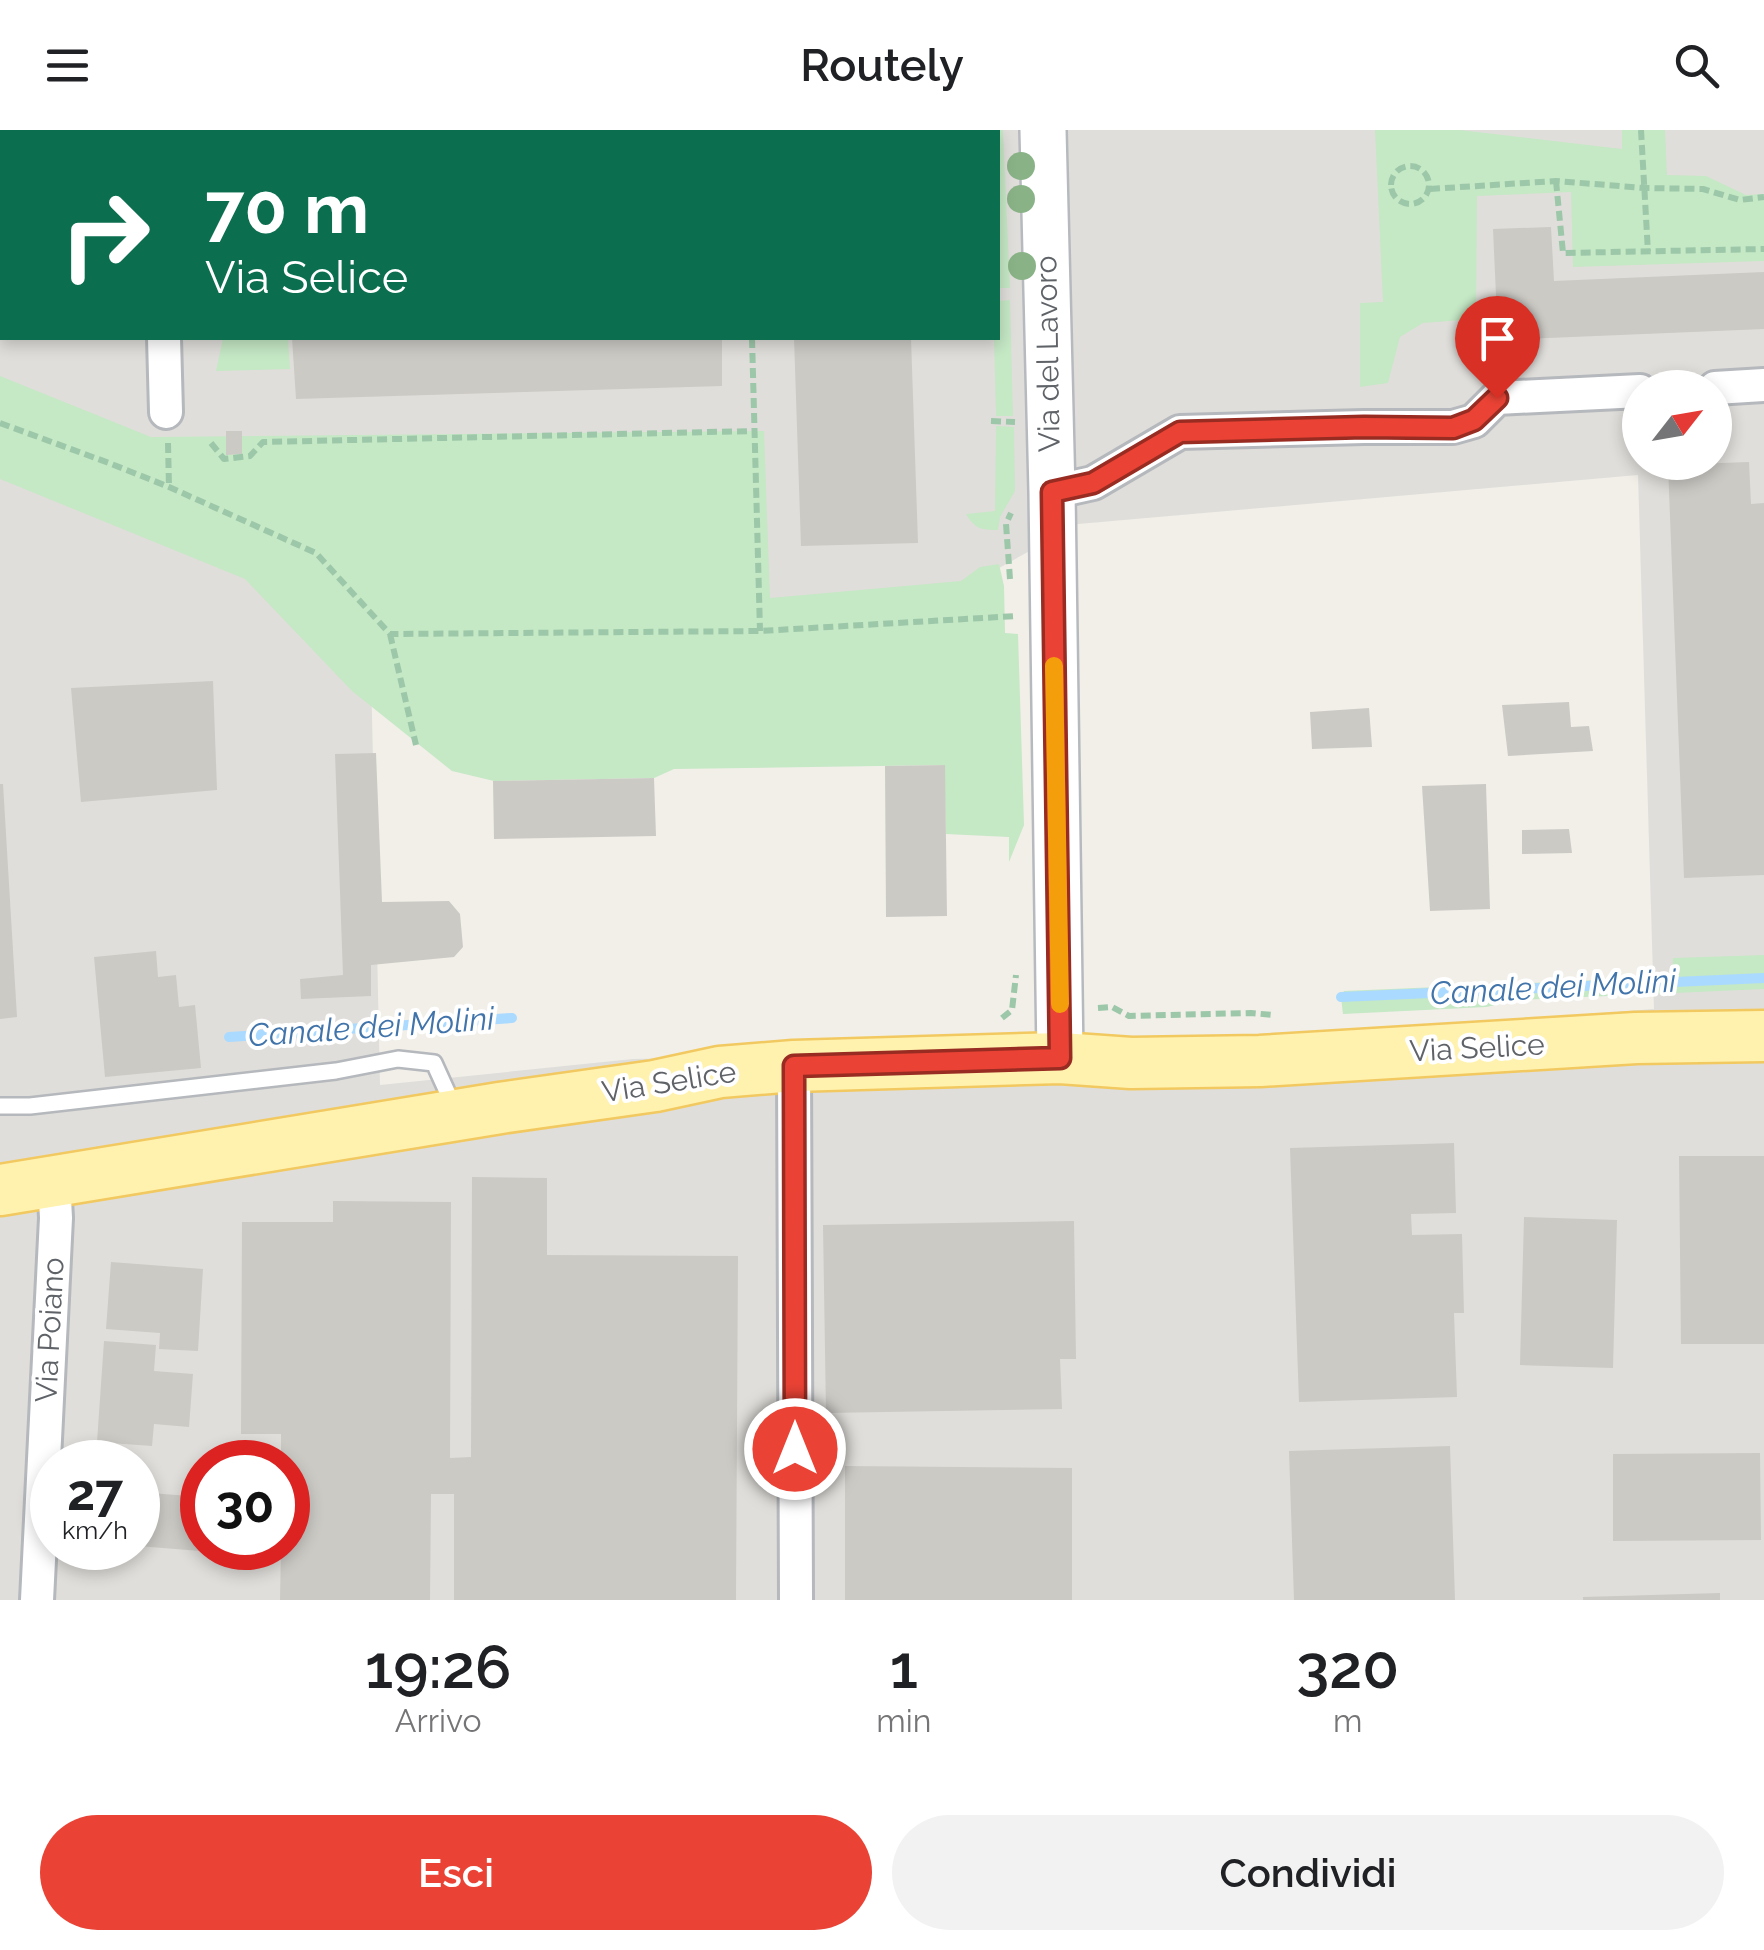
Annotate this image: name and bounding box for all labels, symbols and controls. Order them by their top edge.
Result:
icon: menu [40,38,95,93]
icon: search [1669,38,1724,93]
text: Routely [800,39,964,92]
text: 70 m [205,167,369,249]
icon: right [40,170,170,300]
text: Via Selice [205,251,408,304]
street label: Via del Lavoro [1028,255,1067,453]
pin [1455,296,1540,399]
icon: arrive [1470,311,1525,366]
north arrow [1622,370,1732,480]
map controls [1622,370,1732,480]
water label: Canale dei Molini [1429,962,1678,1011]
water label: Canale dei Molini [247,999,496,1054]
street label: Via Selice [1408,1026,1545,1069]
street label: Via Selice [599,1054,739,1109]
street label: Via Poiano [28,1256,71,1403]
position arrow [743,1397,847,1501]
speed limit sign: 30 [180,1440,310,1570]
text: 27 [67,1463,123,1522]
text: km/h [62,1515,128,1545]
text: 19:26 [365,1632,511,1702]
text: 1 [890,1632,918,1702]
text: 320 [1296,1632,1399,1702]
text: Arrivo [395,1702,481,1739]
text: min [876,1702,931,1739]
text: m [1333,1702,1362,1739]
button: Esci [40,1815,872,1930]
button: Condividi [892,1815,1724,1930]

